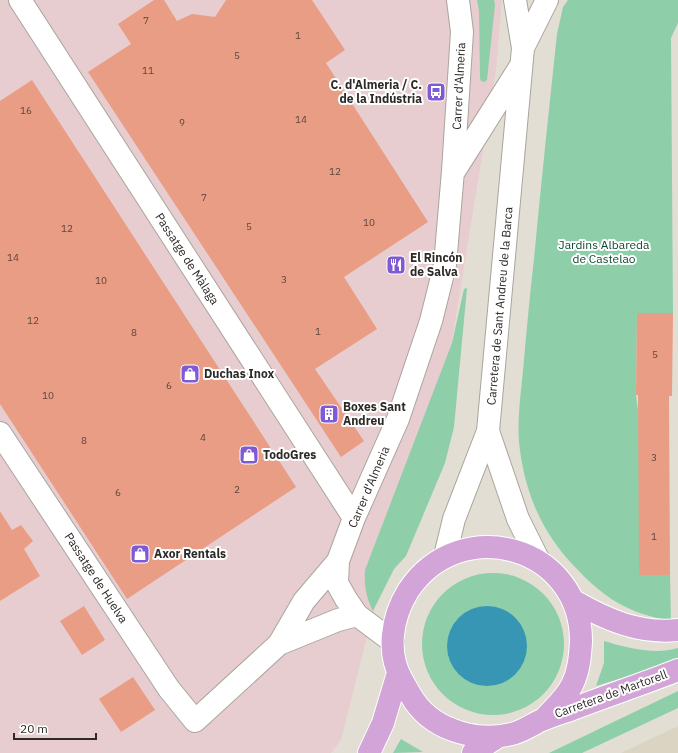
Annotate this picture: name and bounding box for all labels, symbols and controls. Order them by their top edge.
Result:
house number: 7 [143,14,149,27]
house number: 1 [295,29,301,42]
street label: Carrer d'Almeria [449,41,468,130]
house number: 5 [234,49,240,62]
house number: 11 [142,64,154,77]
place label: C. d'Almeria / C. de la Indústria [331,77,422,106]
bus stop icon: C. d'Almeria / C. de la Indústria [425,81,447,103]
house number: 16 [20,104,32,117]
house number: 14 [295,113,307,126]
house number: 9 [179,116,185,129]
house number: 12 [329,165,341,178]
house number: 7 [201,191,207,204]
street label: Carretera de Sant Andreu de la Barca [483,206,516,406]
street label: Passatge de Màlaga [152,210,223,308]
house number: 10 [363,216,375,229]
house number: 5 [246,220,252,233]
house number: 12 [61,222,73,235]
park label: Jardins Albareda de Castelao [559,237,650,266]
place label: El Rincón de Salva [410,250,463,279]
house number: 14 [7,251,19,264]
restaurant icon: El Rincón de Salva [385,254,407,276]
house number: 3 [281,273,287,286]
house number: 10 [95,274,107,287]
house number: 12 [27,314,39,327]
house number: 1 [315,325,321,338]
house number: 8 [131,326,137,339]
house number: 5 [652,348,658,361]
shop icon: Duchas Inox [179,363,201,385]
place label: Duchas Inox [204,366,274,381]
house number: 6 [166,379,172,392]
house number: 10 [42,389,54,402]
place label: Boxes Sant Andreu [343,399,406,428]
building icon: Boxes Sant Andreu [318,403,340,425]
house number: 4 [200,431,206,444]
house number: 8 [81,434,87,447]
street label: Carrer d'Almeria [345,443,393,530]
shop icon: TodoGres [238,444,260,466]
place label: TodoGres [263,447,316,462]
house number: 3 [651,451,657,464]
house number: 2 [234,483,240,496]
house number: 6 [115,486,121,499]
street label: Passatge de Huelva [62,530,132,626]
house number: 1 [651,530,657,543]
shop icon: Axor Rentals [129,543,151,565]
place label: Axor Rentals [154,546,226,561]
street label: Carretera de Martorell [552,666,669,721]
scale bar [14,715,96,741]
text: 20 m [20,721,48,736]

